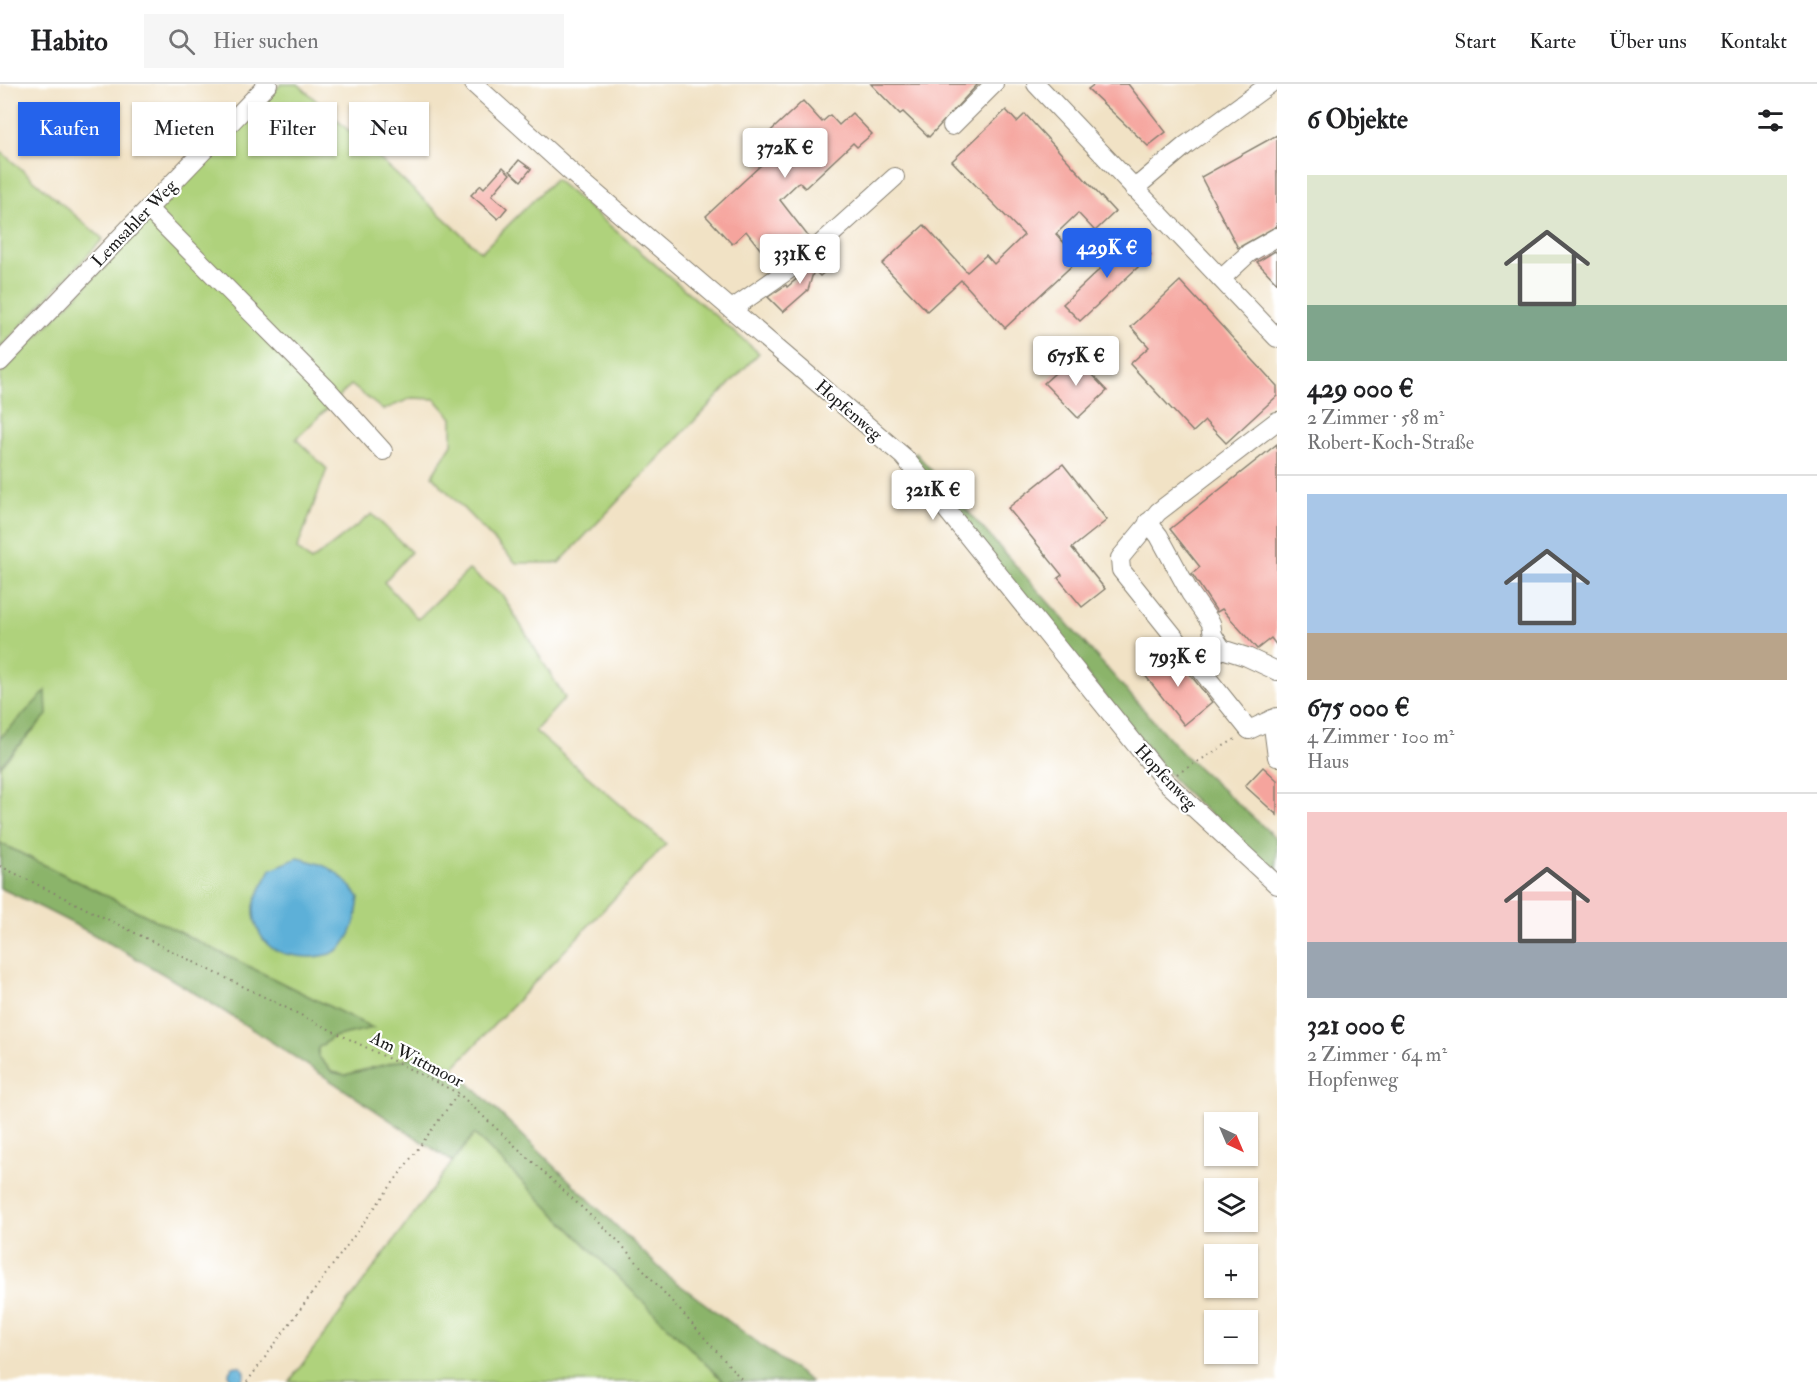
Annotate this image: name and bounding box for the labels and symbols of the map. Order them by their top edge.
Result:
pin: 372K € [736,128,834,179]
street label: Lemsahler Weg [87,174,183,272]
pin: 429K € [1058,228,1156,279]
pin: 331K € [751,234,849,285]
pin: 675K € [1027,336,1125,387]
street label: Hopfenweg [810,375,888,447]
pin: 321K € [884,470,982,521]
pin: 793K € [1129,637,1227,688]
street label: Hopfenweg [1129,740,1203,816]
street label: Am Wittmoor [365,1026,468,1093]
north arrow [1204,1112,1258,1166]

